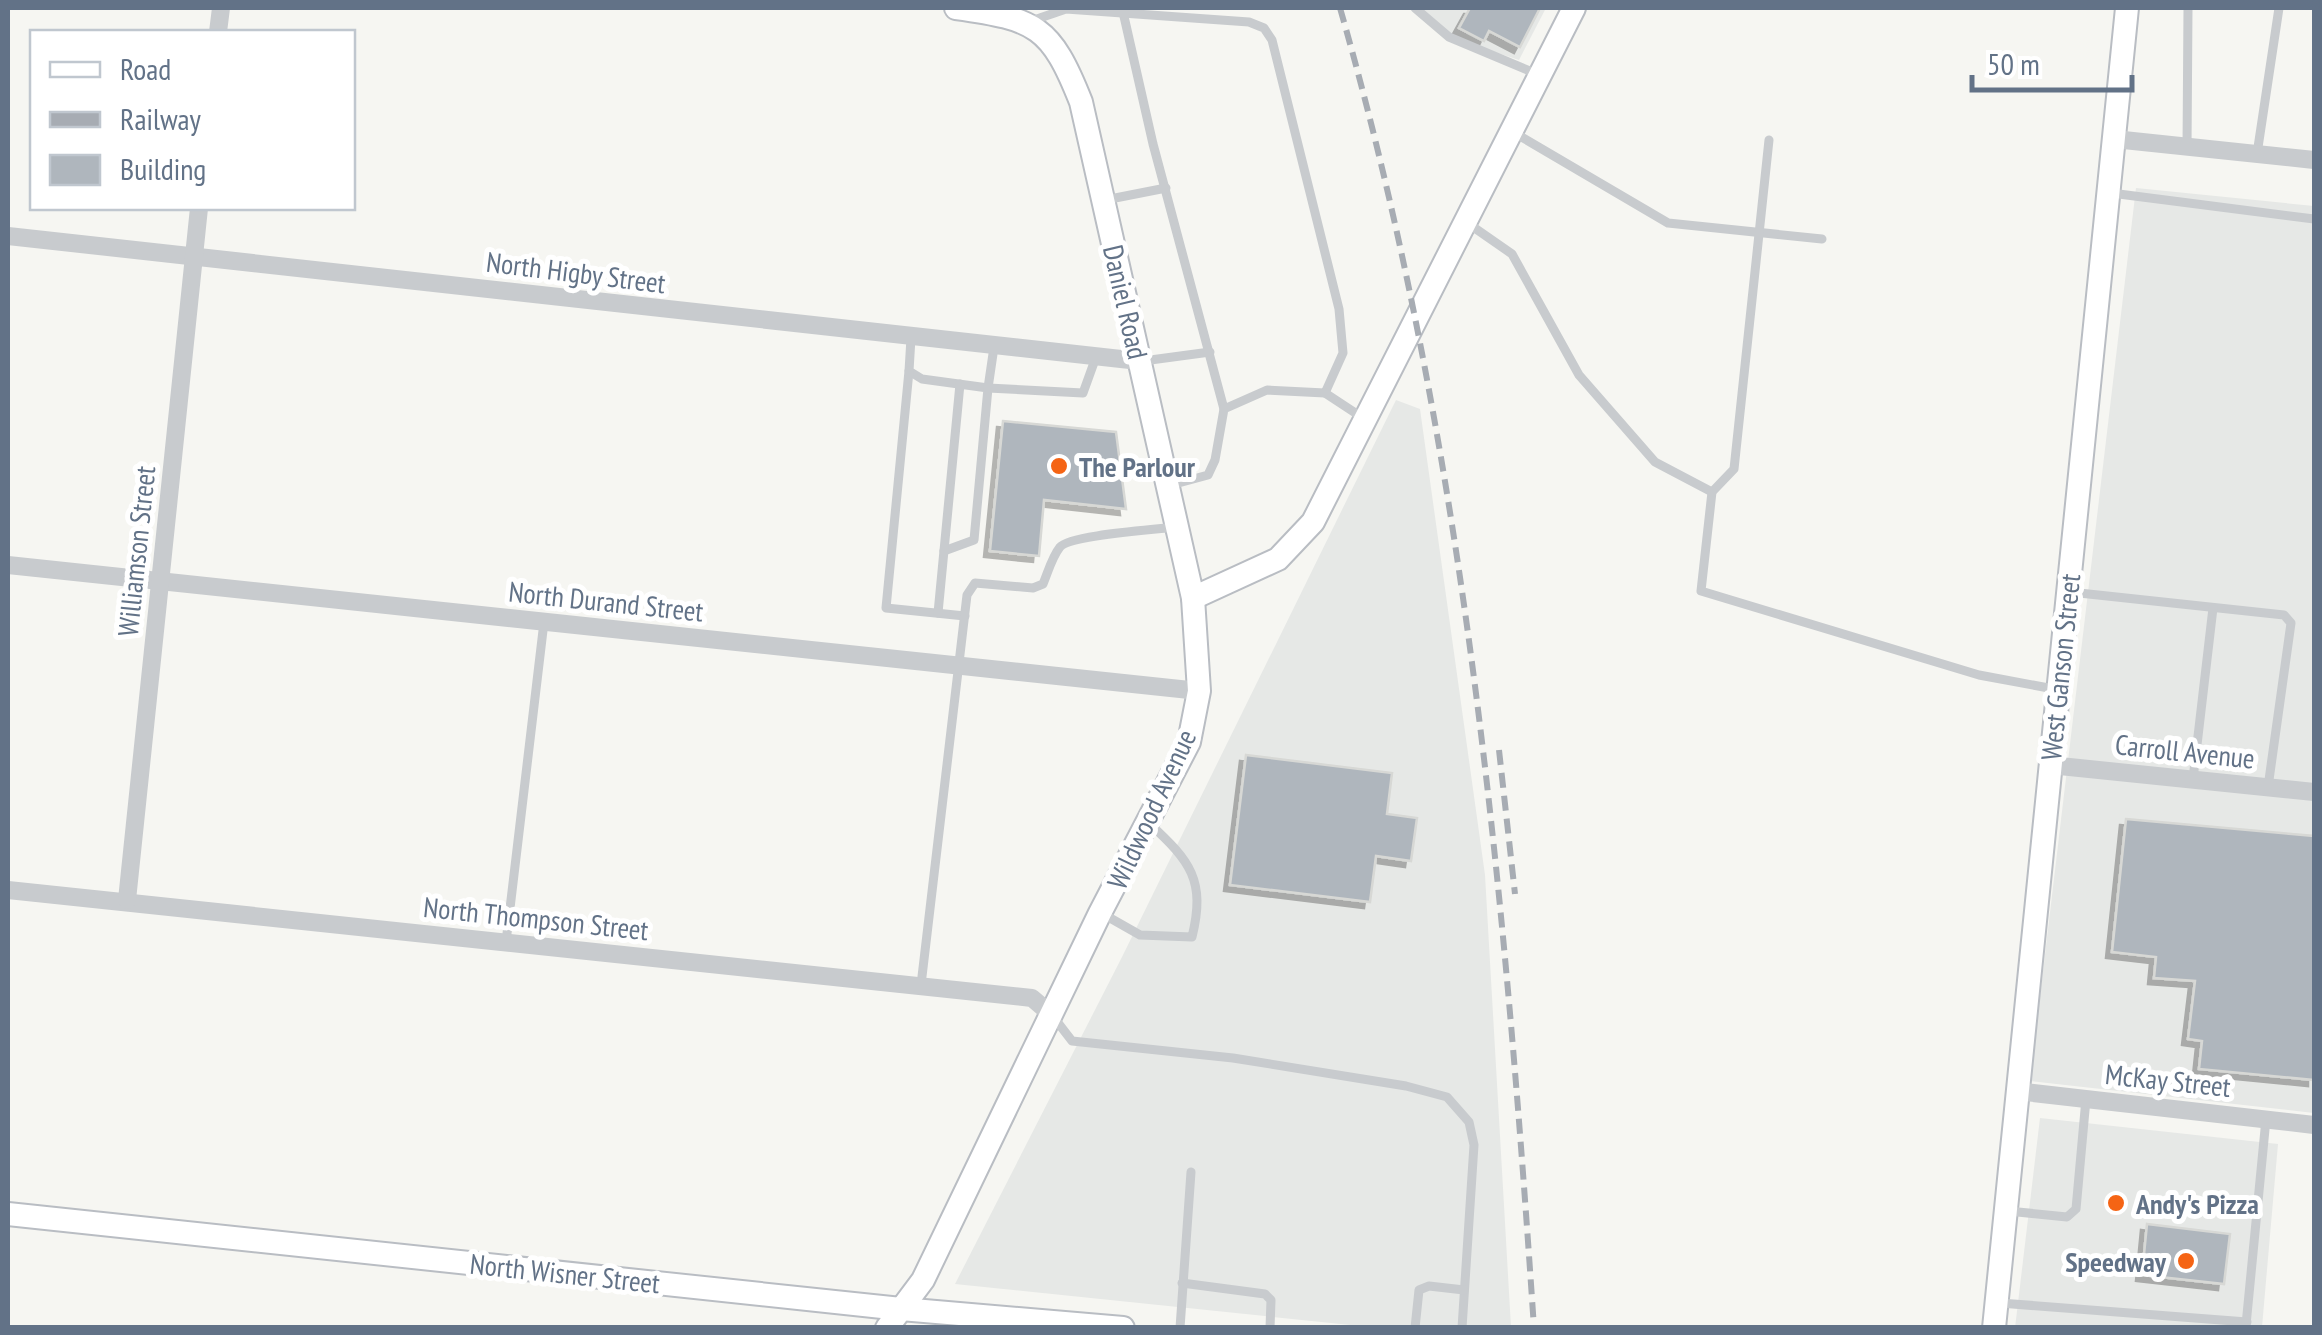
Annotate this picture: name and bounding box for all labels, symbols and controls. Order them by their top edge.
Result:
legend [30,30,355,210]
scale bar [1972,30,2132,92]
text: 50 m [1987,44,2040,83]
text: Road [120,49,171,88]
text: Railway [120,99,202,138]
text: Building [120,149,206,188]
street label: Daniel Road [1095,241,1157,363]
street label: North Higby Street [484,243,668,301]
place label: The Parlour [1079,448,1196,485]
marker: The Parlour [1048,455,1070,477]
street label: Williamson Street [109,464,163,638]
street label: North Durand Street [507,572,705,630]
street label: West Ganson Street [2032,572,2088,762]
street label: Wildwood Avenue [1098,723,1204,895]
street label: Carroll Avenue [2113,725,2257,777]
street label: North Thompson Street [422,888,651,948]
street label: McKay Street [2103,1055,2233,1105]
place label: Andy's Pizza [2135,1185,2259,1222]
marker: Andy's Pizza [2105,1192,2127,1214]
place label: Speedway [2065,1243,2167,1280]
street label: North Wisner Street [468,1245,662,1301]
marker: Speedway [2175,1250,2197,1272]

